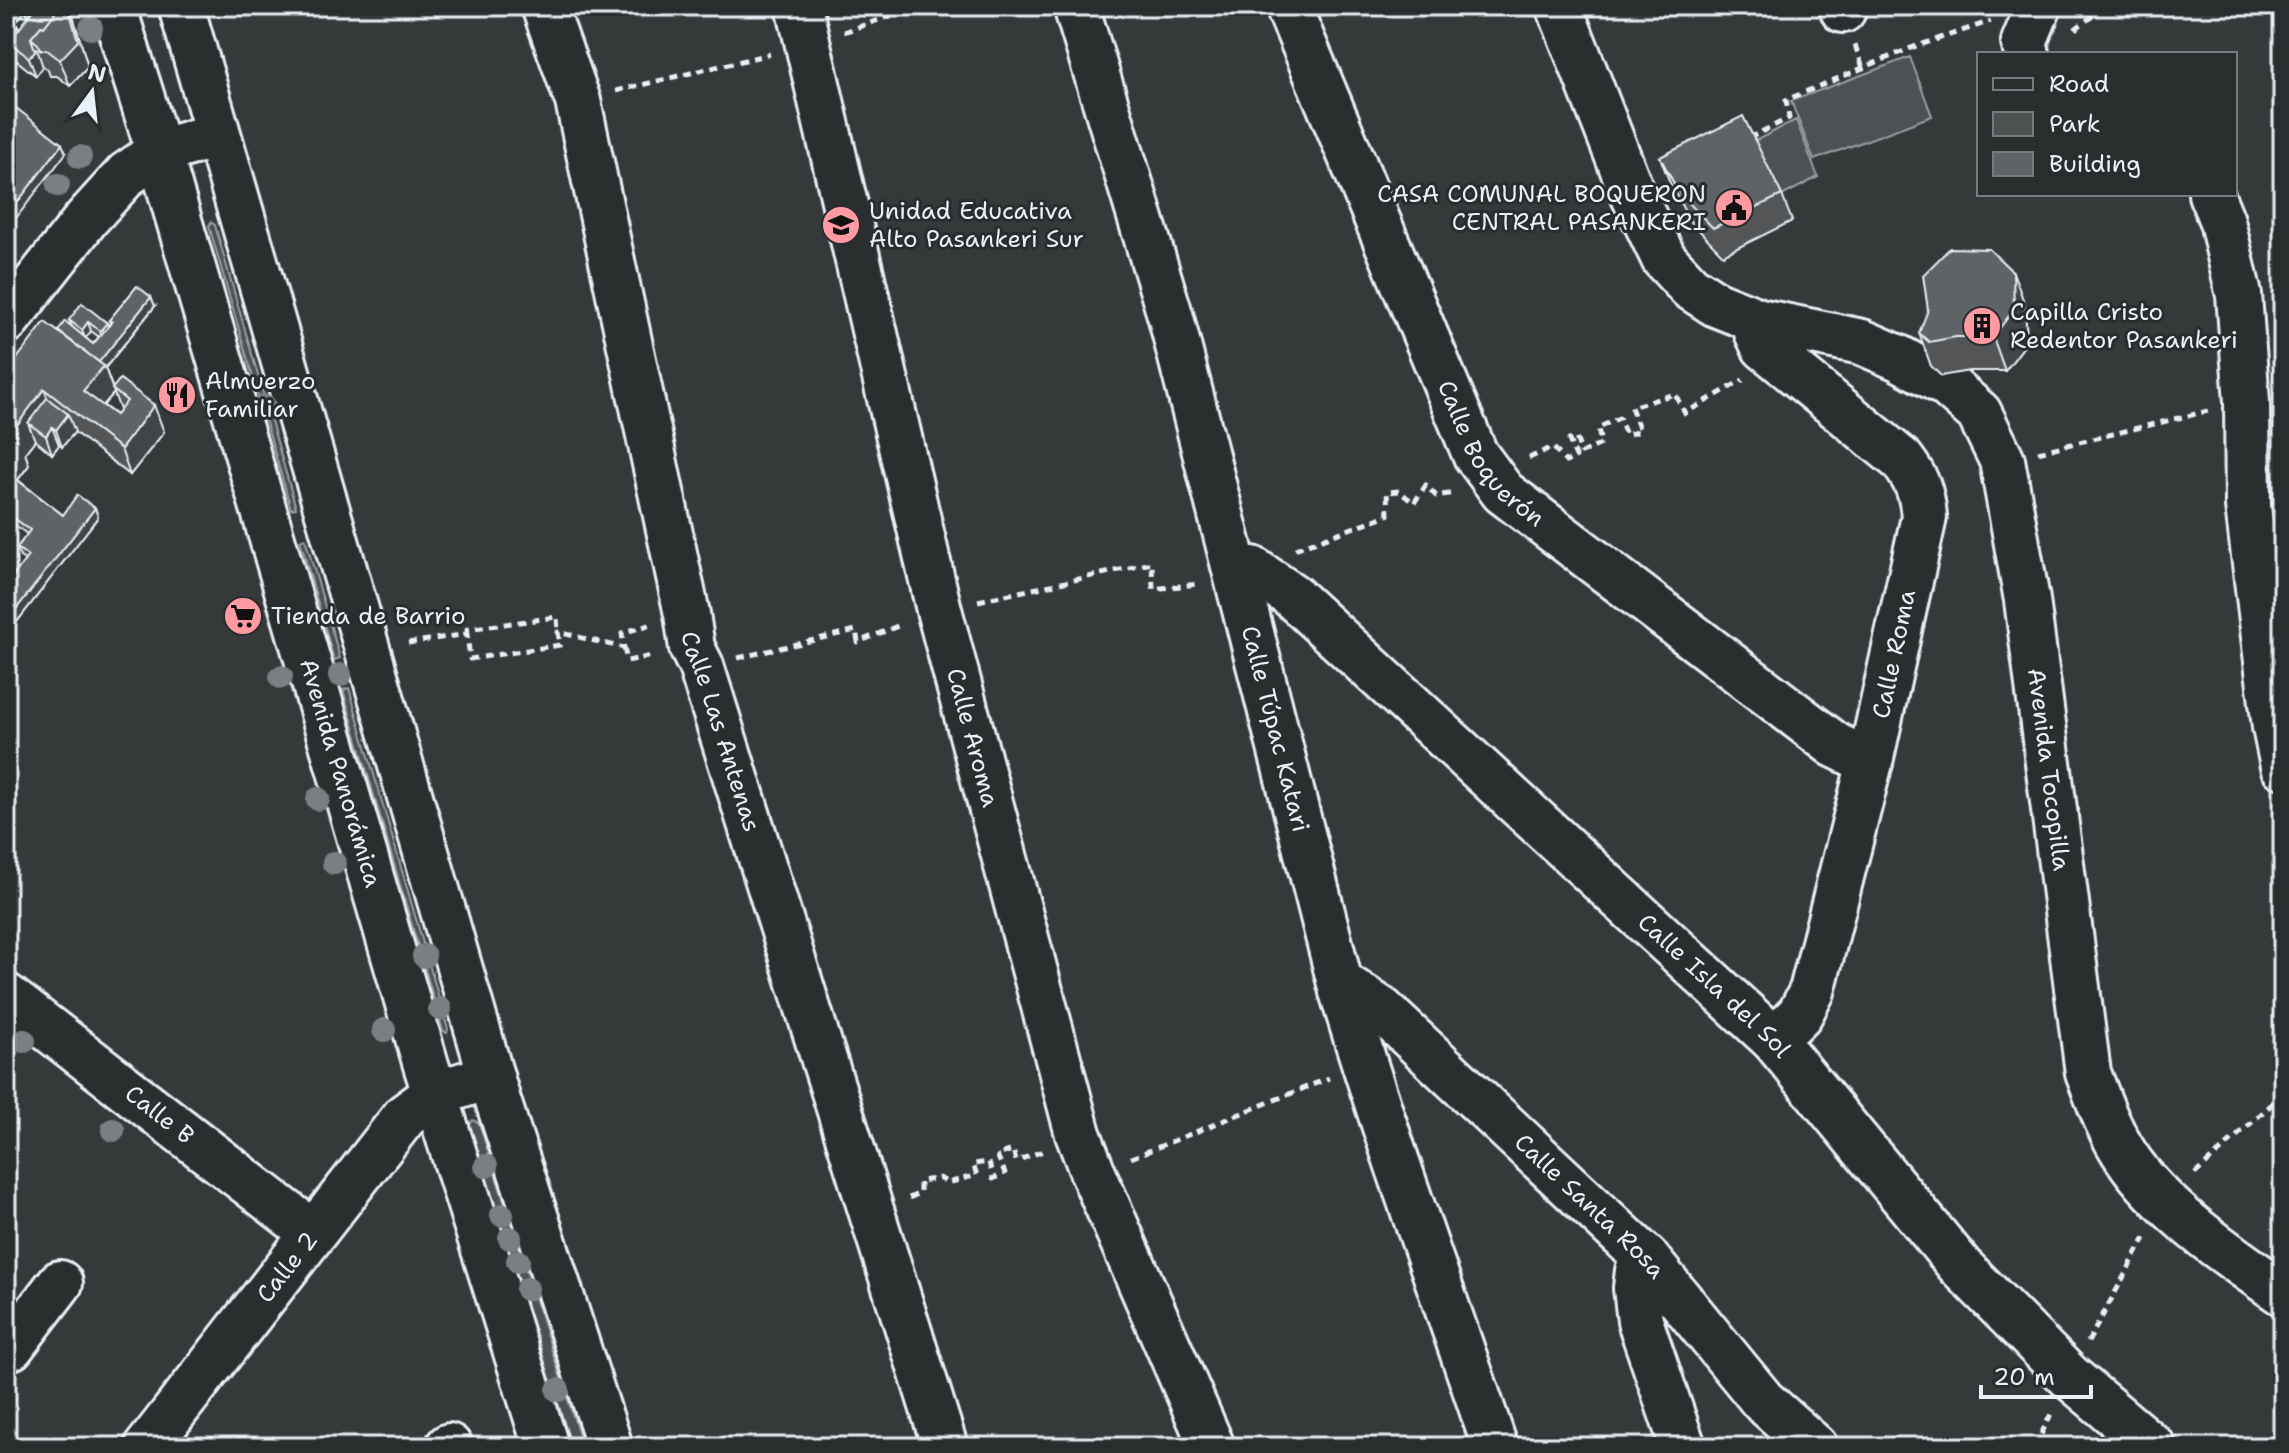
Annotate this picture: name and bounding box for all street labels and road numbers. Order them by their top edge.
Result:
street label: Calle Boquerón [1430,376,1551,534]
street label: Calle Roma [1865,586,1923,721]
street label: Calle Túpac Katari [1234,622,1317,835]
street label: Calle Las Antenas [674,629,768,836]
street label: Avenida Panorámica [292,655,389,891]
street label: Calle Aroma [939,665,1007,811]
street label: Avenida Tocopilla [2020,666,2078,873]
street label: Calle Isla del Sol [1631,906,1799,1065]
street label: Calle B [118,1078,201,1151]
street label: Calle Santa Rosa [1508,1127,1673,1285]
street label: Calle 2 [249,1225,325,1309]

